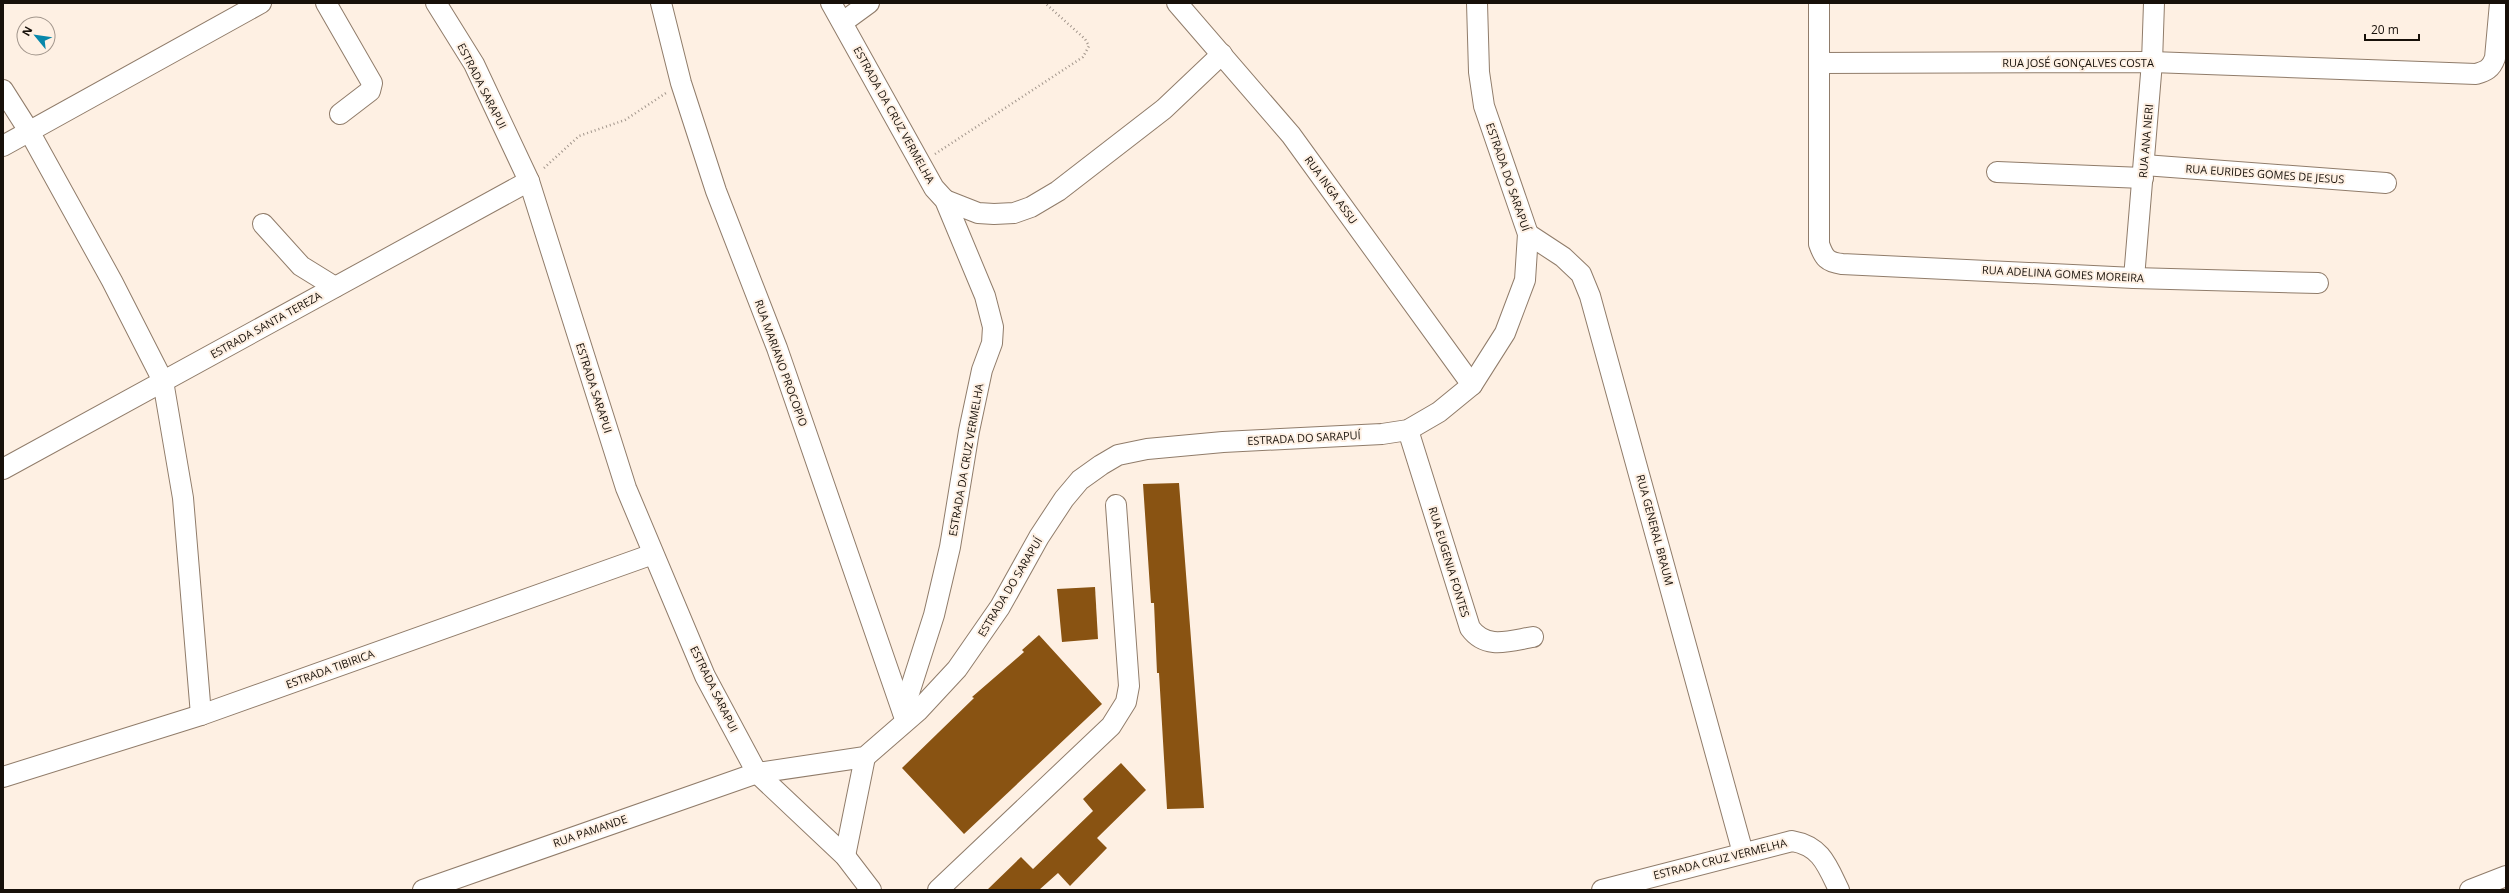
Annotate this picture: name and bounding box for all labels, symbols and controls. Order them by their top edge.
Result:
north arrow [16,16,56,56]
scale bar [2365,16,2419,42]
text: 20 m [2371,21,2399,38]
text: N [18,23,36,38]
street label: ESTRADA SARAPUI [454,40,511,131]
street label: ESTRADA DA CRUZ VERMELHA [850,43,939,186]
street label: RUA JOSÉ GONÇALVES COSTA [2002,55,2154,70]
street label: RUA ANA NERI [2135,103,2156,178]
street label: ESTRADA DO SARAPUÍ [1483,121,1534,234]
street label: RUA INGA ASSU [1302,153,1361,227]
street label: RUA EURIDES GOMES DE JESUS [2185,160,2345,187]
street label: RUA ADELINA GOMES MOREIRA [1982,262,2144,285]
street label: ESTRADA SANTA TEREZA [207,288,324,361]
street label: RUA MARIANO PROCOPIO [752,297,811,428]
street label: ESTRADA SARAPUI [573,341,616,435]
street label: ESTRADA DA CRUZ VERMELHA [945,382,986,537]
street label: ESTRADA DO SARAPUÍ [1247,427,1362,448]
street label: RUA GENERAL BRAUM [1633,473,1678,587]
street label: RUA EUGENIA FONTES [1426,505,1473,619]
street label: ESTRADA DO SARAPUÍ [974,533,1046,639]
street label: ESTRADA SARAPUI [687,643,742,734]
street label: ESTRADA TIBIRICA [284,646,376,691]
street label: RUA PAMANDE [551,811,629,850]
street label: ESTRADA CRUZ VERMELHA [1652,835,1788,882]

